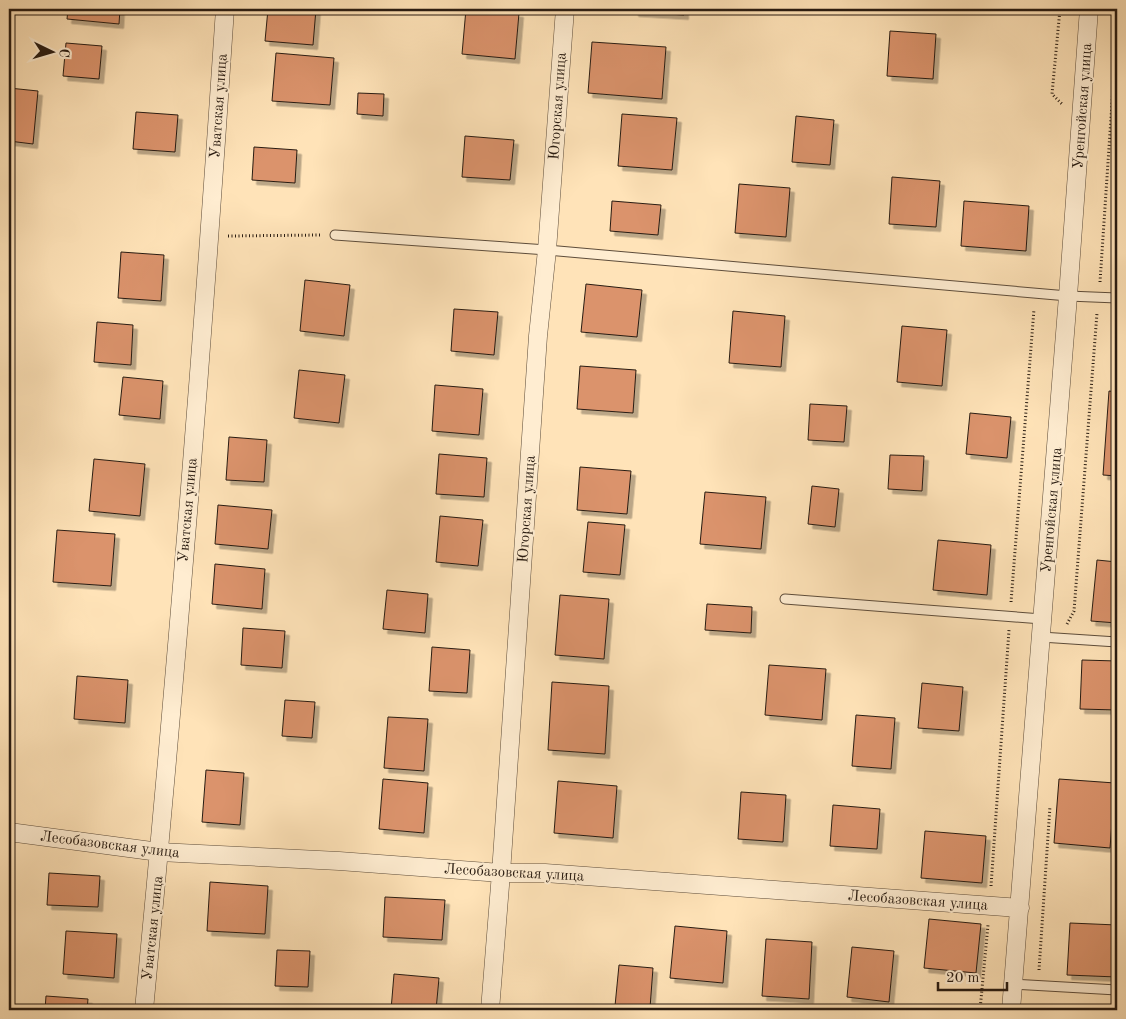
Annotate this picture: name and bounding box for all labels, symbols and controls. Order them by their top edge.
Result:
north arrow [28,28,78,78]
street label: Уренгойская улица [1072,42,1095,170]
text: С [57,48,71,58]
street label: Югорская улица [547,51,570,160]
street label: Уватская улица [208,53,231,159]
street label: Уренгойская улица [1040,446,1066,574]
street label: Югорская улица [516,454,539,563]
street label: Уватская улица [176,457,201,563]
street label: Лесобазовская улица [39,829,181,862]
street label: Лесобазовская улица [443,862,585,885]
street label: Уватская улица [141,875,167,981]
street label: Лесобазовская улица [847,889,989,914]
scale bar [938,959,1007,991]
text: 20 m [946,971,980,986]

